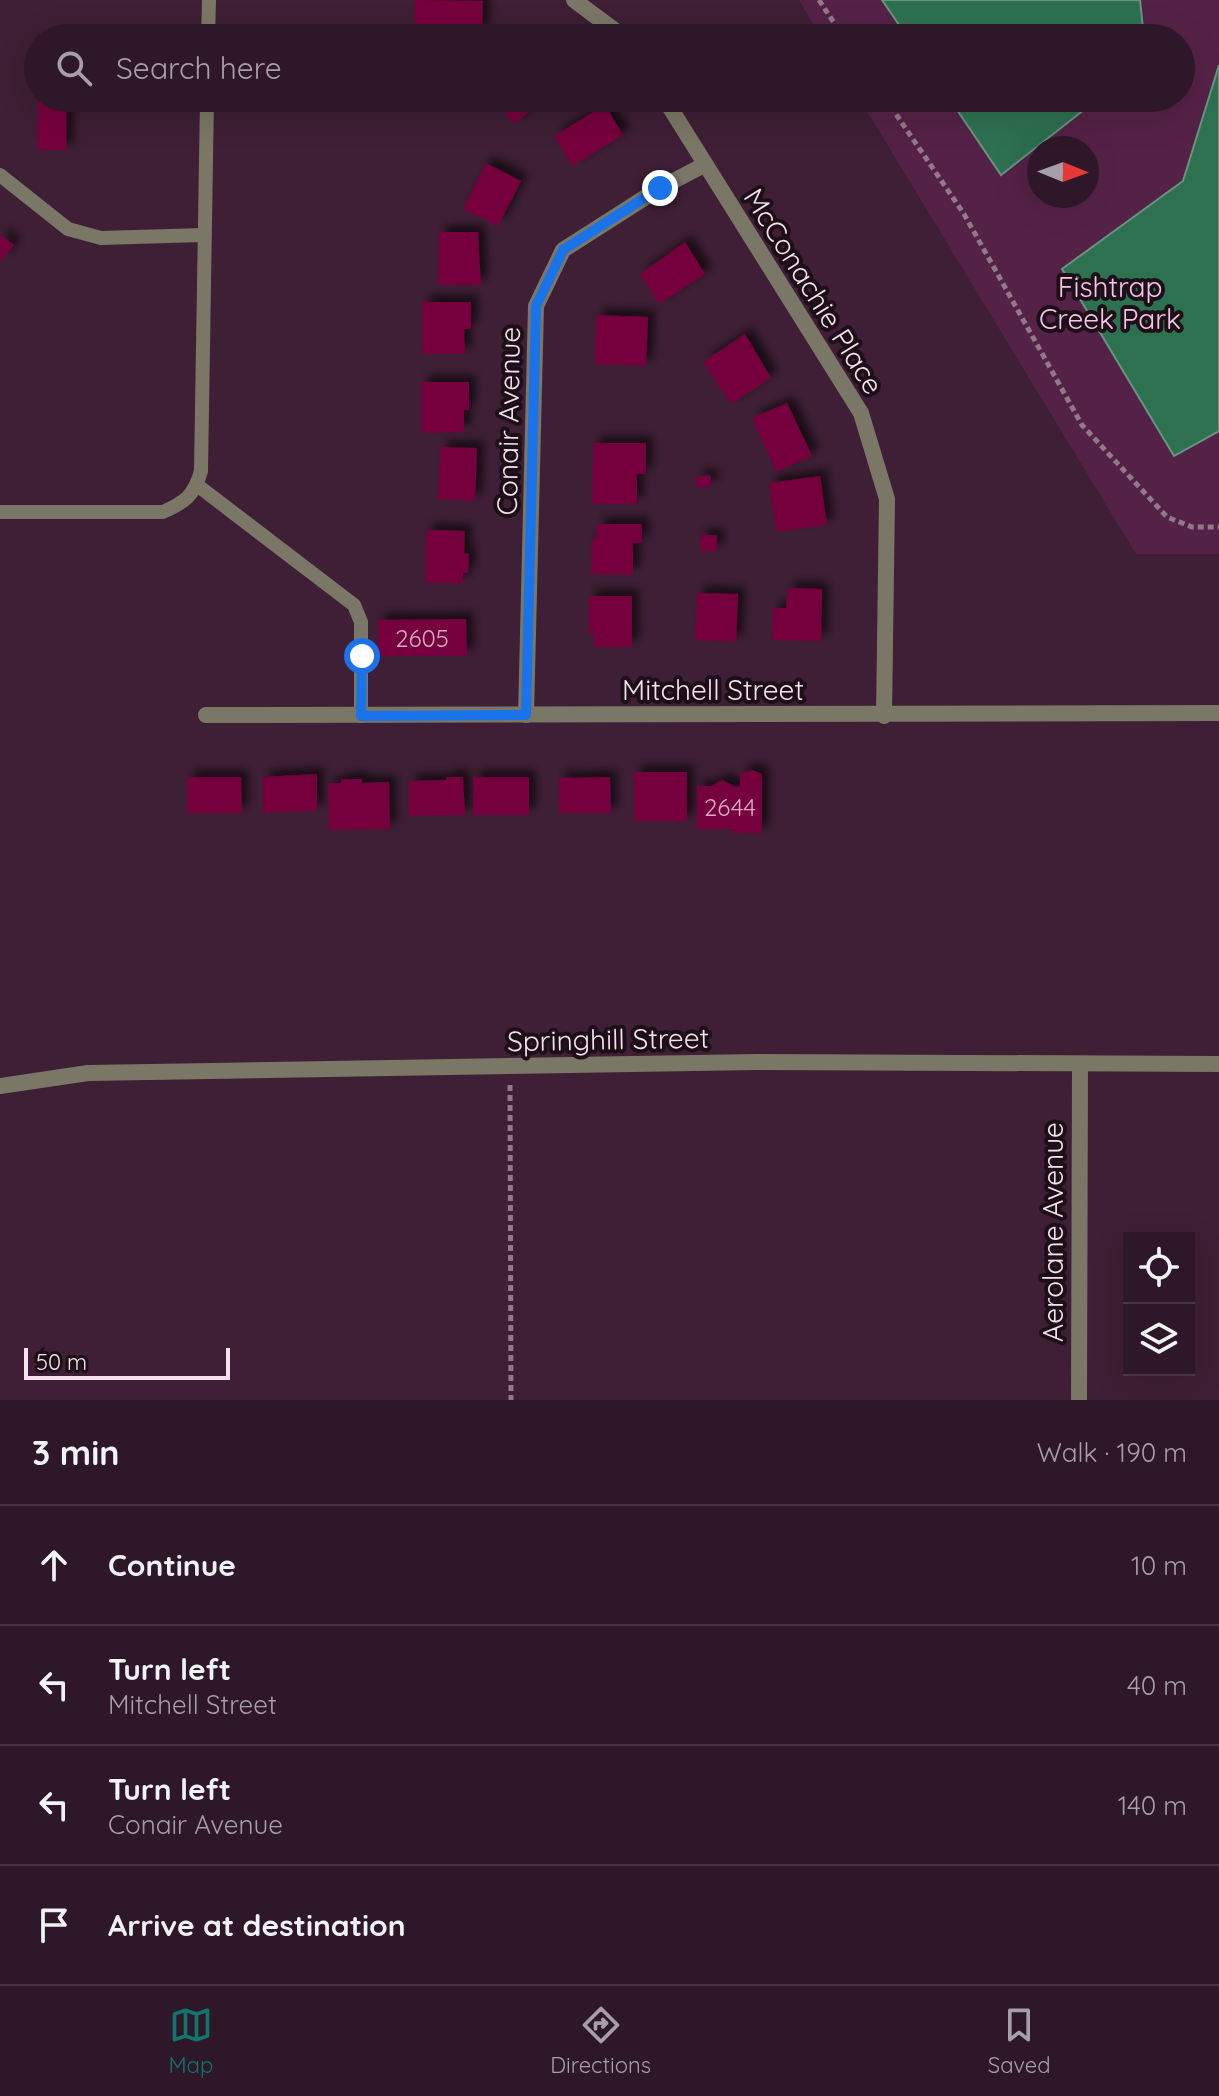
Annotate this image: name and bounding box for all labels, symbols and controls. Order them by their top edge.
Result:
search box [24,24,1195,112]
icon: search [52,46,96,90]
text: Search here [116,49,282,87]
north arrow [1027,136,1099,208]
route end [642,170,678,206]
street label: McConachie Place [737,182,891,400]
park label: Fishtrap Creek Park [1039,269,1181,336]
street label: Conair Avenue [489,326,527,516]
house number: 2605 [395,623,449,653]
route start [344,638,380,674]
street label: Mitchell Street [622,672,804,707]
house number: 2644 [704,792,756,822]
street label: Springhill Street [507,1020,709,1058]
street label: Aerolane Avenue [1035,1122,1070,1342]
map controls [1123,1232,1195,1376]
button: locate [1123,1232,1195,1304]
button: layers [1123,1304,1195,1376]
scale bar [24,1344,230,1380]
text: 50 m [36,1348,87,1376]
text: 3 min [32,1431,119,1474]
text: Walk · 190 m [1037,1436,1187,1469]
icon: ahead [32,1543,76,1587]
text: Continue [108,1546,236,1584]
text: 10 m [1131,1549,1187,1582]
text: Turn left [108,1650,231,1688]
icon: left [32,1663,76,1707]
text: 40 m [1127,1669,1187,1702]
text: Mitchell Street [108,1688,277,1721]
text: Turn left [108,1770,231,1808]
icon: left [32,1783,76,1827]
text: 140 m [1118,1789,1187,1822]
text: Conair Avenue [108,1808,283,1841]
icon: arrive [32,1903,76,1947]
text: Arrive at destination [108,1906,406,1944]
tab: Map [168,2003,213,2079]
tab: Directions [550,2003,651,2079]
tab: Saved [988,2003,1051,2079]

